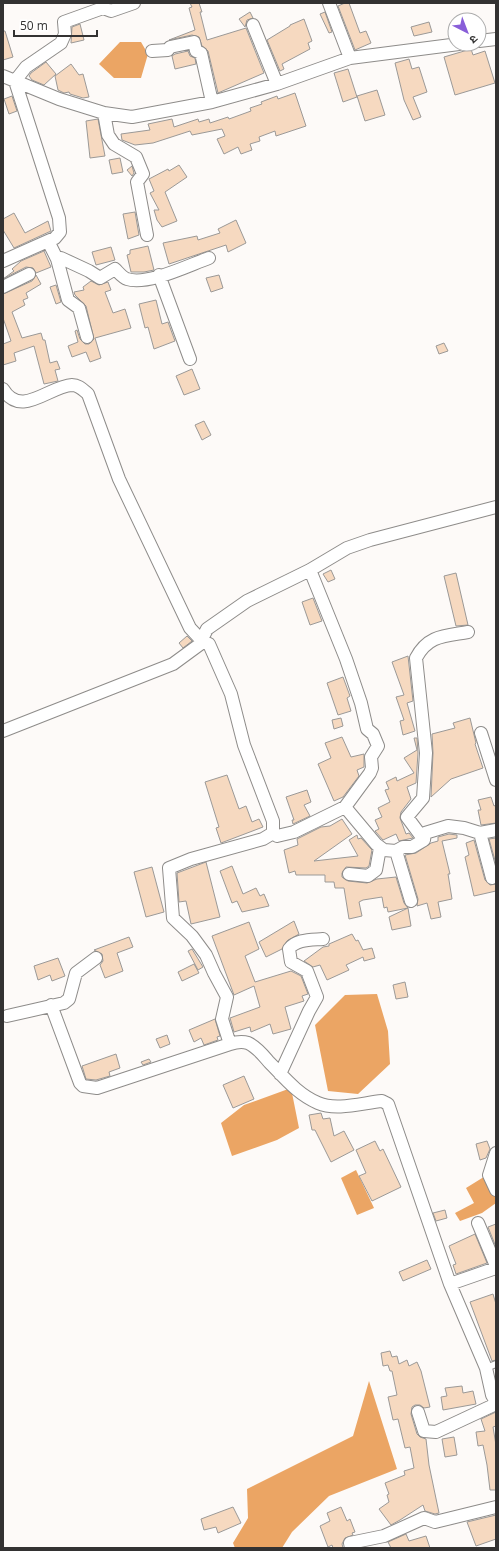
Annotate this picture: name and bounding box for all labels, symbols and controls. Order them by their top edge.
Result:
scale bar [14,12,97,38]
north arrow [447,12,487,52]
text: 50 m [20,17,48,34]
text: उ [466,32,481,48]

